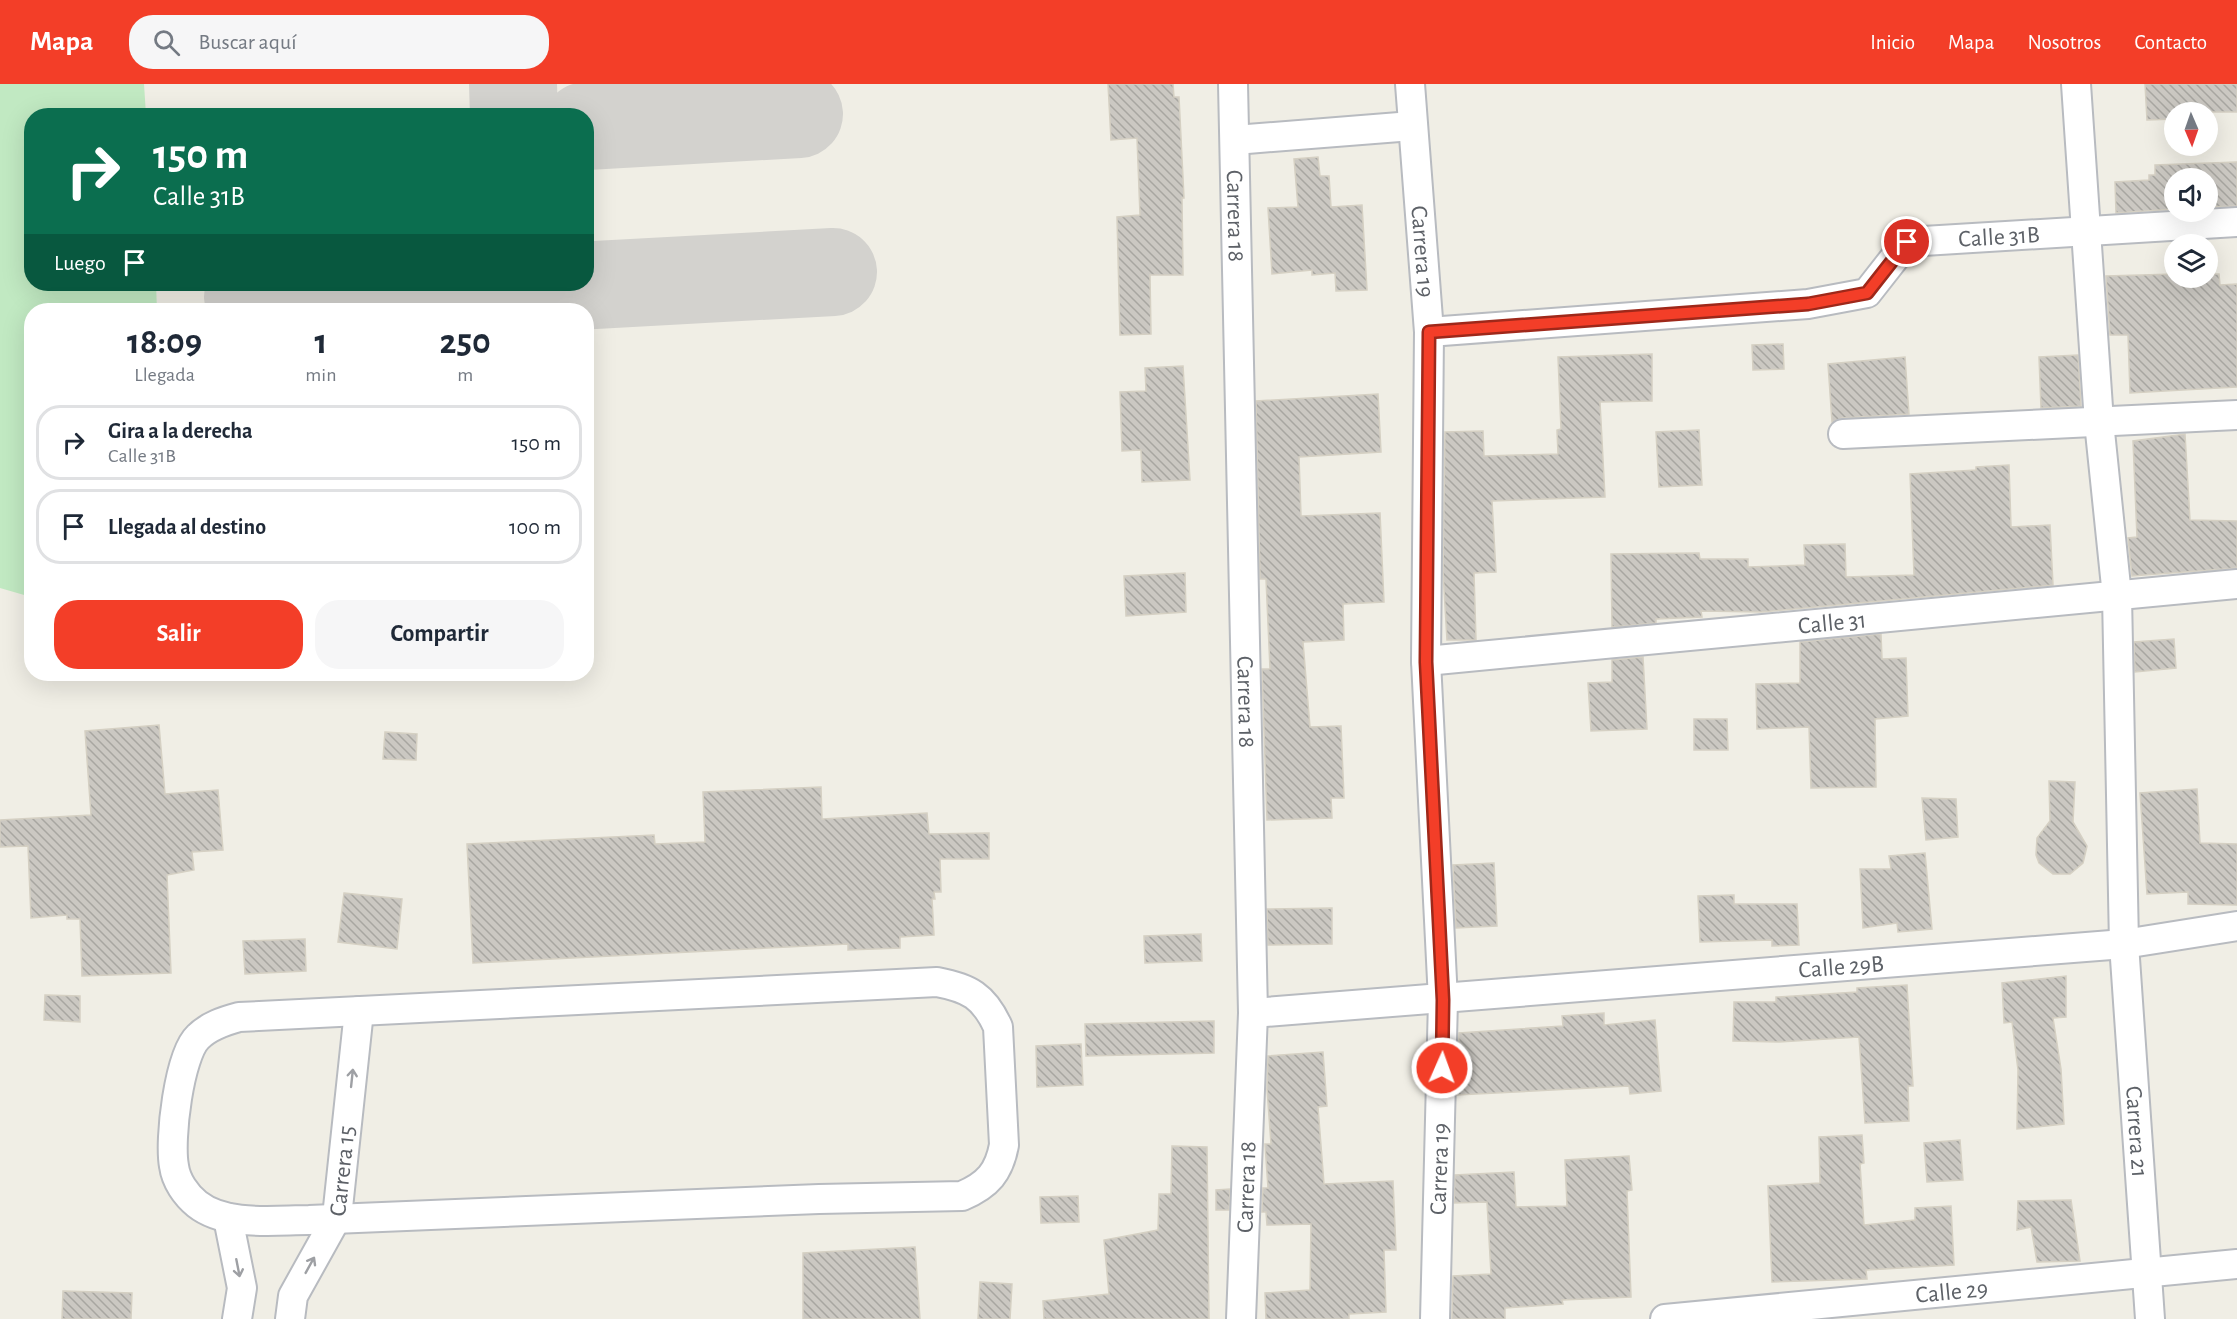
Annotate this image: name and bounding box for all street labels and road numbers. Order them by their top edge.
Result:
street label: Carrera 18 [1222,170,1248,262]
street label: Carrera 19 [1406,205,1437,298]
street label: Calle 31B [1958,223,2040,252]
street label: Calle 31 [1797,608,1868,639]
street label: Carrera 18 [1232,656,1258,748]
street label: Calle 29B [1798,952,1885,983]
street label: Carrera 21 [2121,1085,2151,1178]
street label: Carrera 19 [1426,1123,1454,1215]
street label: Carrera 15 [326,1125,360,1217]
street label: Carrera 18 [1233,1141,1261,1233]
street label: Calle 29 [1914,1277,1989,1308]

